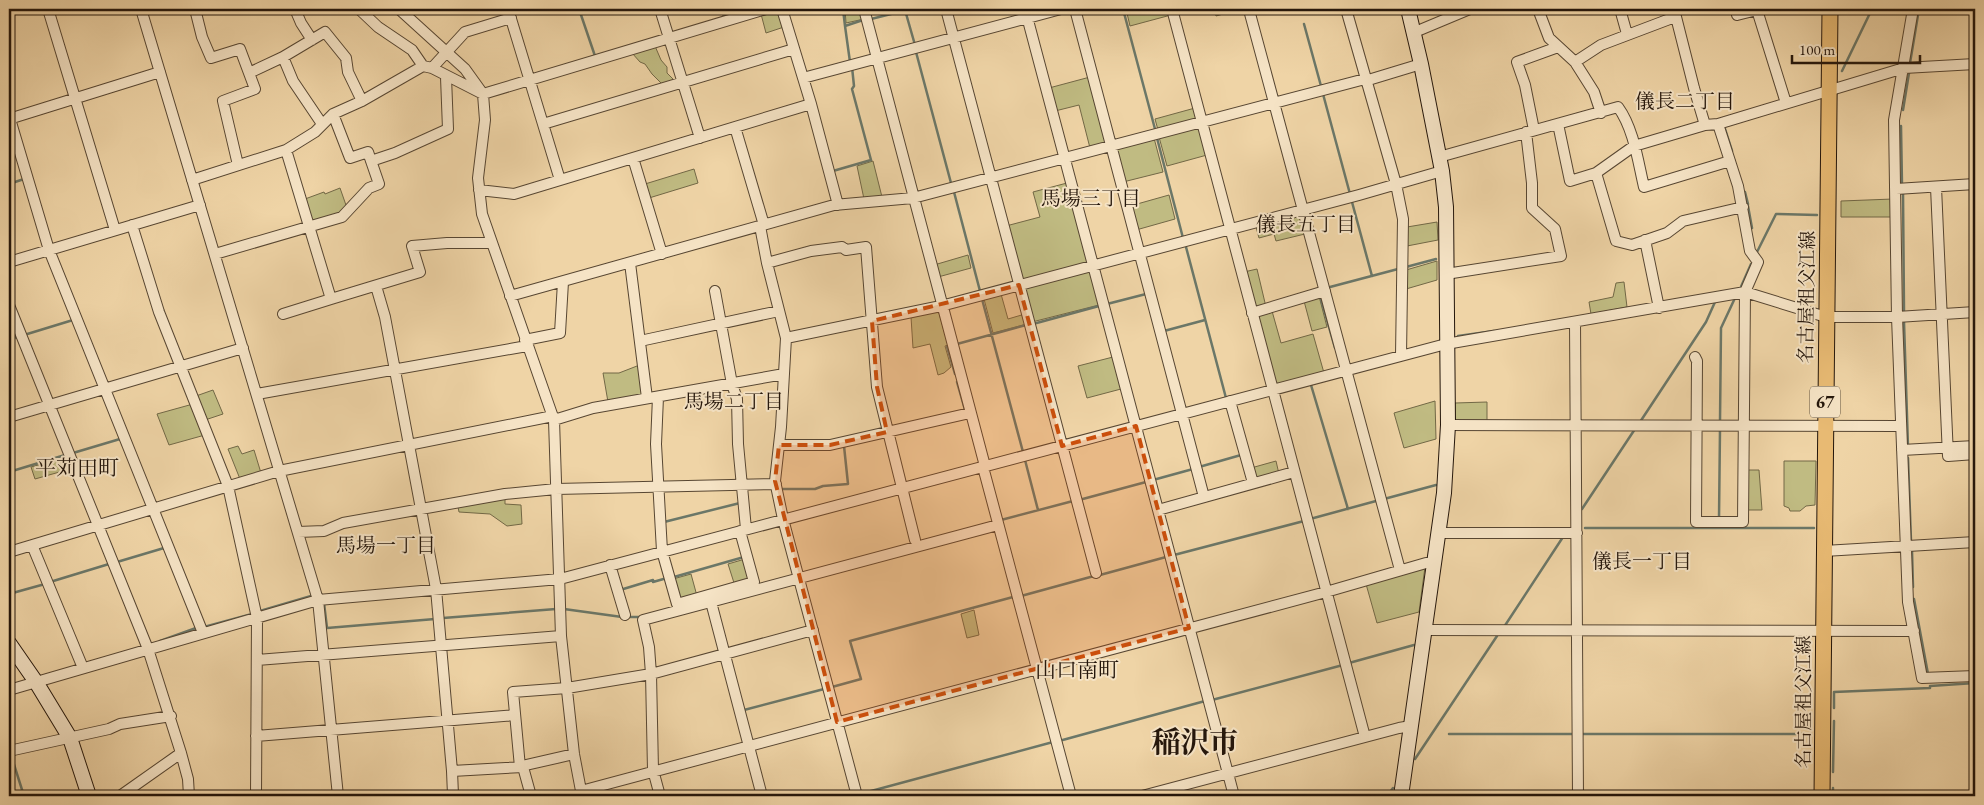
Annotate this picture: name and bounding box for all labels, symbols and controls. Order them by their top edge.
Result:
scale bar [1792,32,1919,64]
text: 100 m [1799,40,1836,59]
district label: 儀長二丁目 [1635,88,1735,114]
district label: 馬場三丁目 [1041,185,1141,211]
district label: 儀長五丁目 [1256,211,1356,237]
street label: 名古屋祖父江線 [1793,230,1820,364]
road number: 67 [1810,387,1840,418]
district label: 馬場二丁目 [684,388,784,414]
district label: 平苅田町 [35,454,119,481]
district label: 馬場一丁目 [336,532,436,558]
district label: 儀長一丁目 [1592,548,1692,574]
street label: 名古屋祖父江線 [1791,635,1816,769]
district label: 山口南町 [1035,656,1119,683]
district label: 稲沢市 [1151,723,1239,761]

